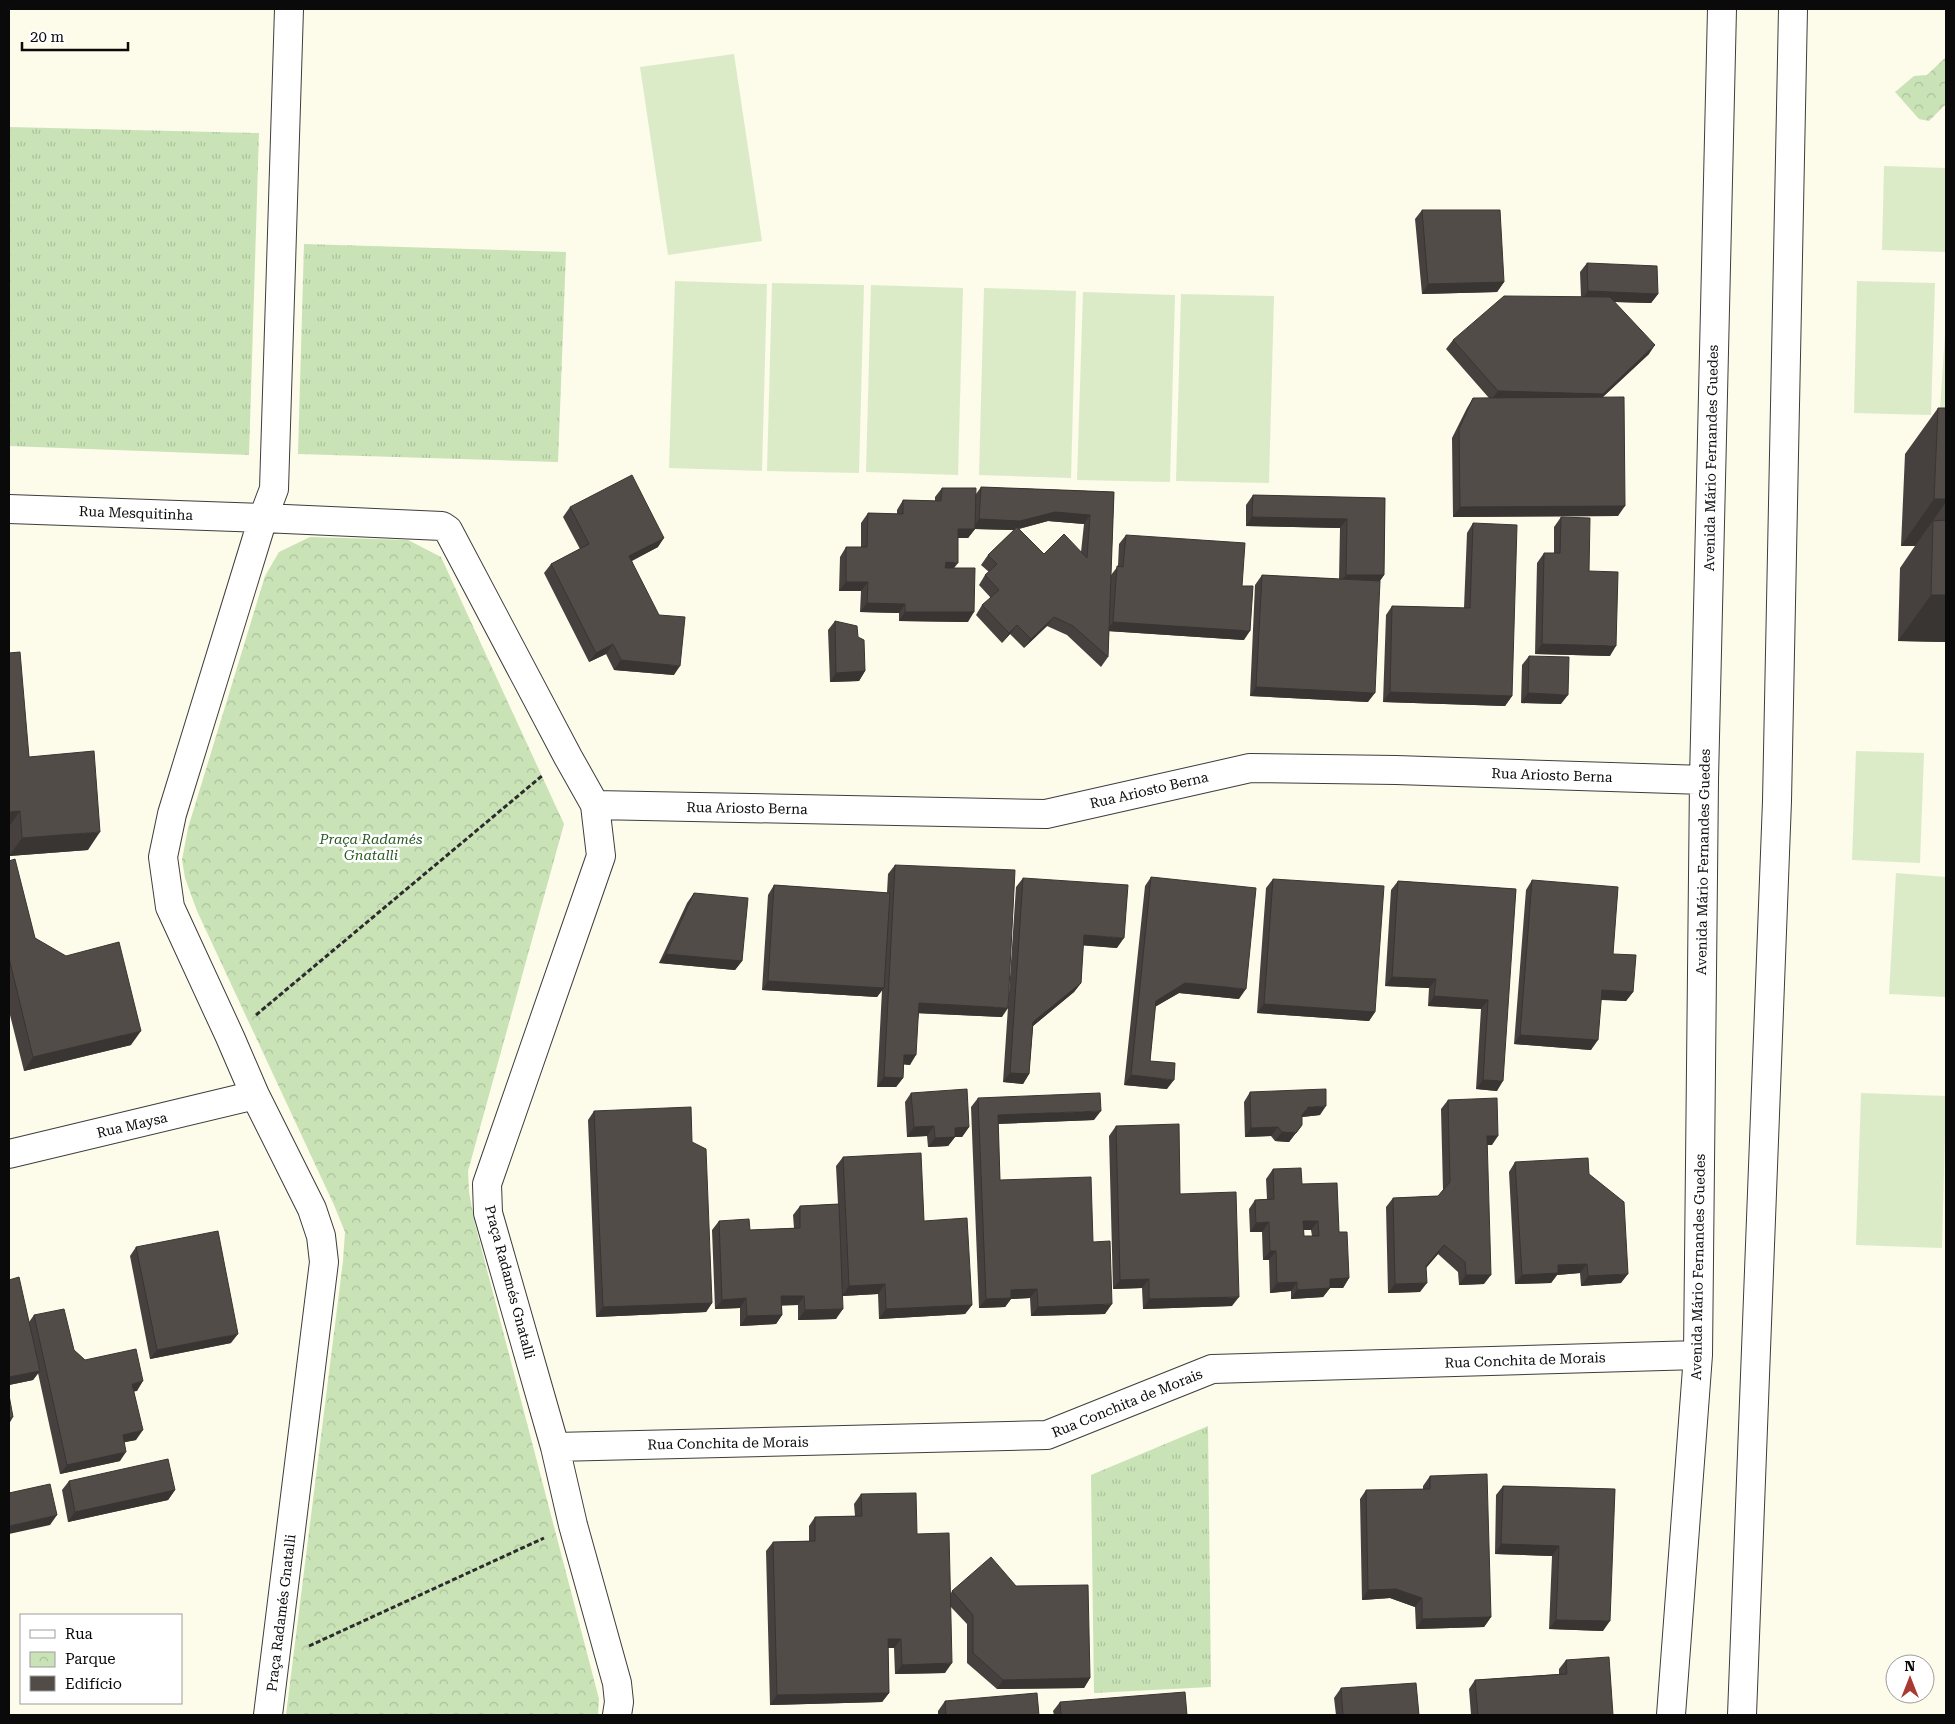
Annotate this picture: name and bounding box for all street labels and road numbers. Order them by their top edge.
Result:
street label: Avenida Mário Fernandes Guedes [1701,344,1721,571]
street label: Rua Mesquitinha [79,503,194,523]
street label: Avenida Mário Fernandes Guedes [1693,748,1713,975]
street label: Rua Ariosto Berna [1491,765,1613,785]
street label: Rua Ariosto Berna [1088,768,1210,811]
street label: Rua Ariosto Berna [686,799,808,817]
street label: Rua Maysa [95,1109,169,1141]
street label: Avenida Mário Fernandes Guedes [1688,1153,1708,1380]
street label: Praça Radamés Gnatalli [482,1203,538,1361]
street label: Rua Conchita de Morais [1444,1349,1606,1371]
street label: Rua Conchita de Morais [1049,1365,1205,1441]
street label: Rua Conchita de Morais [647,1434,809,1452]
street label: Praça Radamés Gnatalli [263,1533,299,1693]

